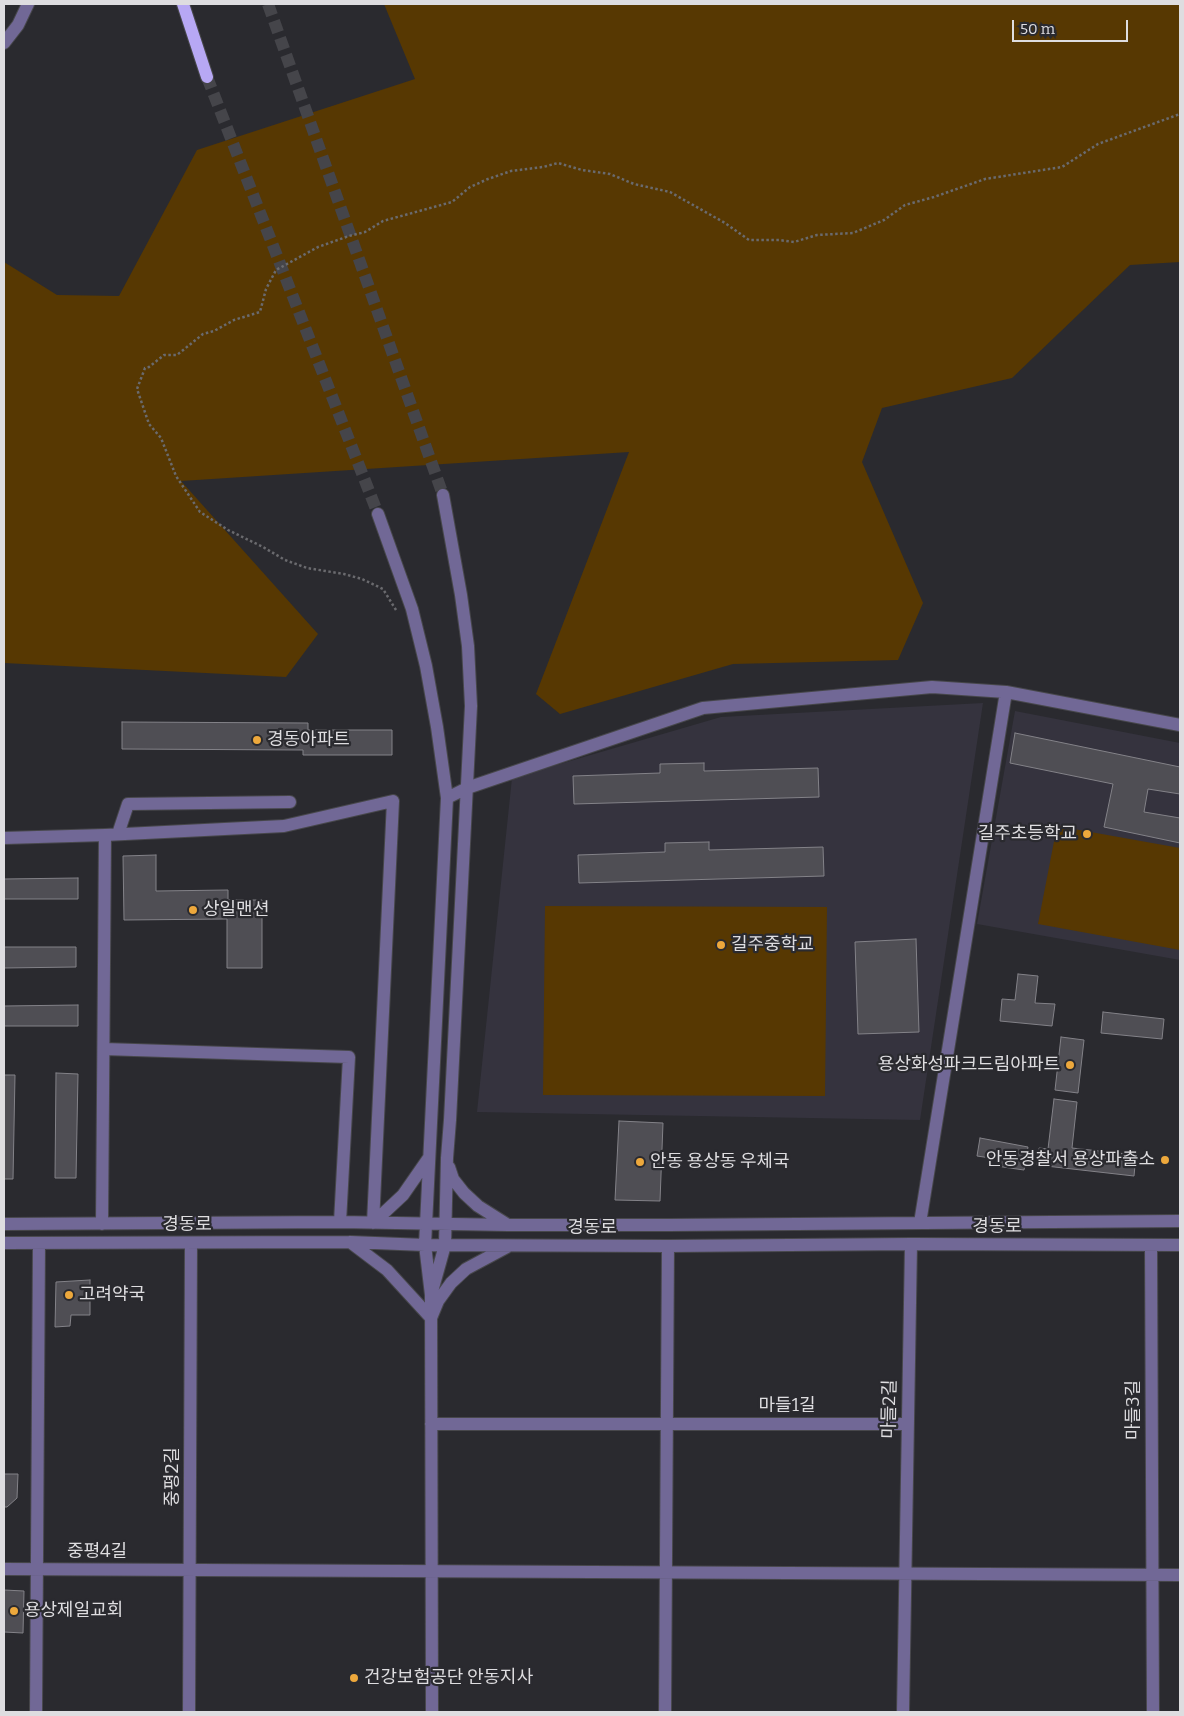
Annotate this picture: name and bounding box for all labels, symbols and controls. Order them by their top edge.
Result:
scale bar [1014,10,1130,42]
text: 50 m [1020,20,1055,38]
place label: 경동아파트 [267,729,350,751]
marker: 경동아파트 [251,734,263,746]
place label: 길주초등학교 [978,823,1077,845]
marker: 길주초등학교 [1081,828,1093,840]
place label: 상일맨션 [203,899,269,921]
marker: 상일맨션 [187,904,199,916]
place label: 길주중학교 [731,934,814,956]
marker: 길주중학교 [715,939,727,951]
place label: 용상화성파크드림아파트 [878,1054,1060,1076]
marker: 용상화성파크드림아파트 [1064,1059,1076,1071]
place label: 안동경찰서 용상파출소 [986,1149,1155,1171]
place label: 안동 용상동 우체국 [650,1151,790,1173]
marker: 안동경찰서 용상파출소 [1159,1154,1171,1166]
marker: 안동 용상동 우체국 [634,1156,646,1168]
street label: 경동로 [162,1214,212,1236]
street label: 경동로 [972,1216,1022,1238]
street label: 경동로 [567,1217,617,1239]
place label: 고려약국 [79,1284,145,1306]
marker: 고려약국 [63,1289,75,1301]
street label: 마들2길 [879,1379,901,1439]
street label: 마들3길 [1123,1380,1145,1440]
street label: 마들1길 [759,1395,815,1417]
street label: 중평2길 [162,1447,184,1507]
street label: 중평4길 [67,1541,127,1563]
place label: 용상제일교회 [24,1600,123,1622]
marker: 용상제일교회 [8,1605,20,1617]
place label: 건강보험공단 안동지사 [364,1667,533,1689]
marker: 건강보험공단 안동지사 [348,1672,360,1684]

